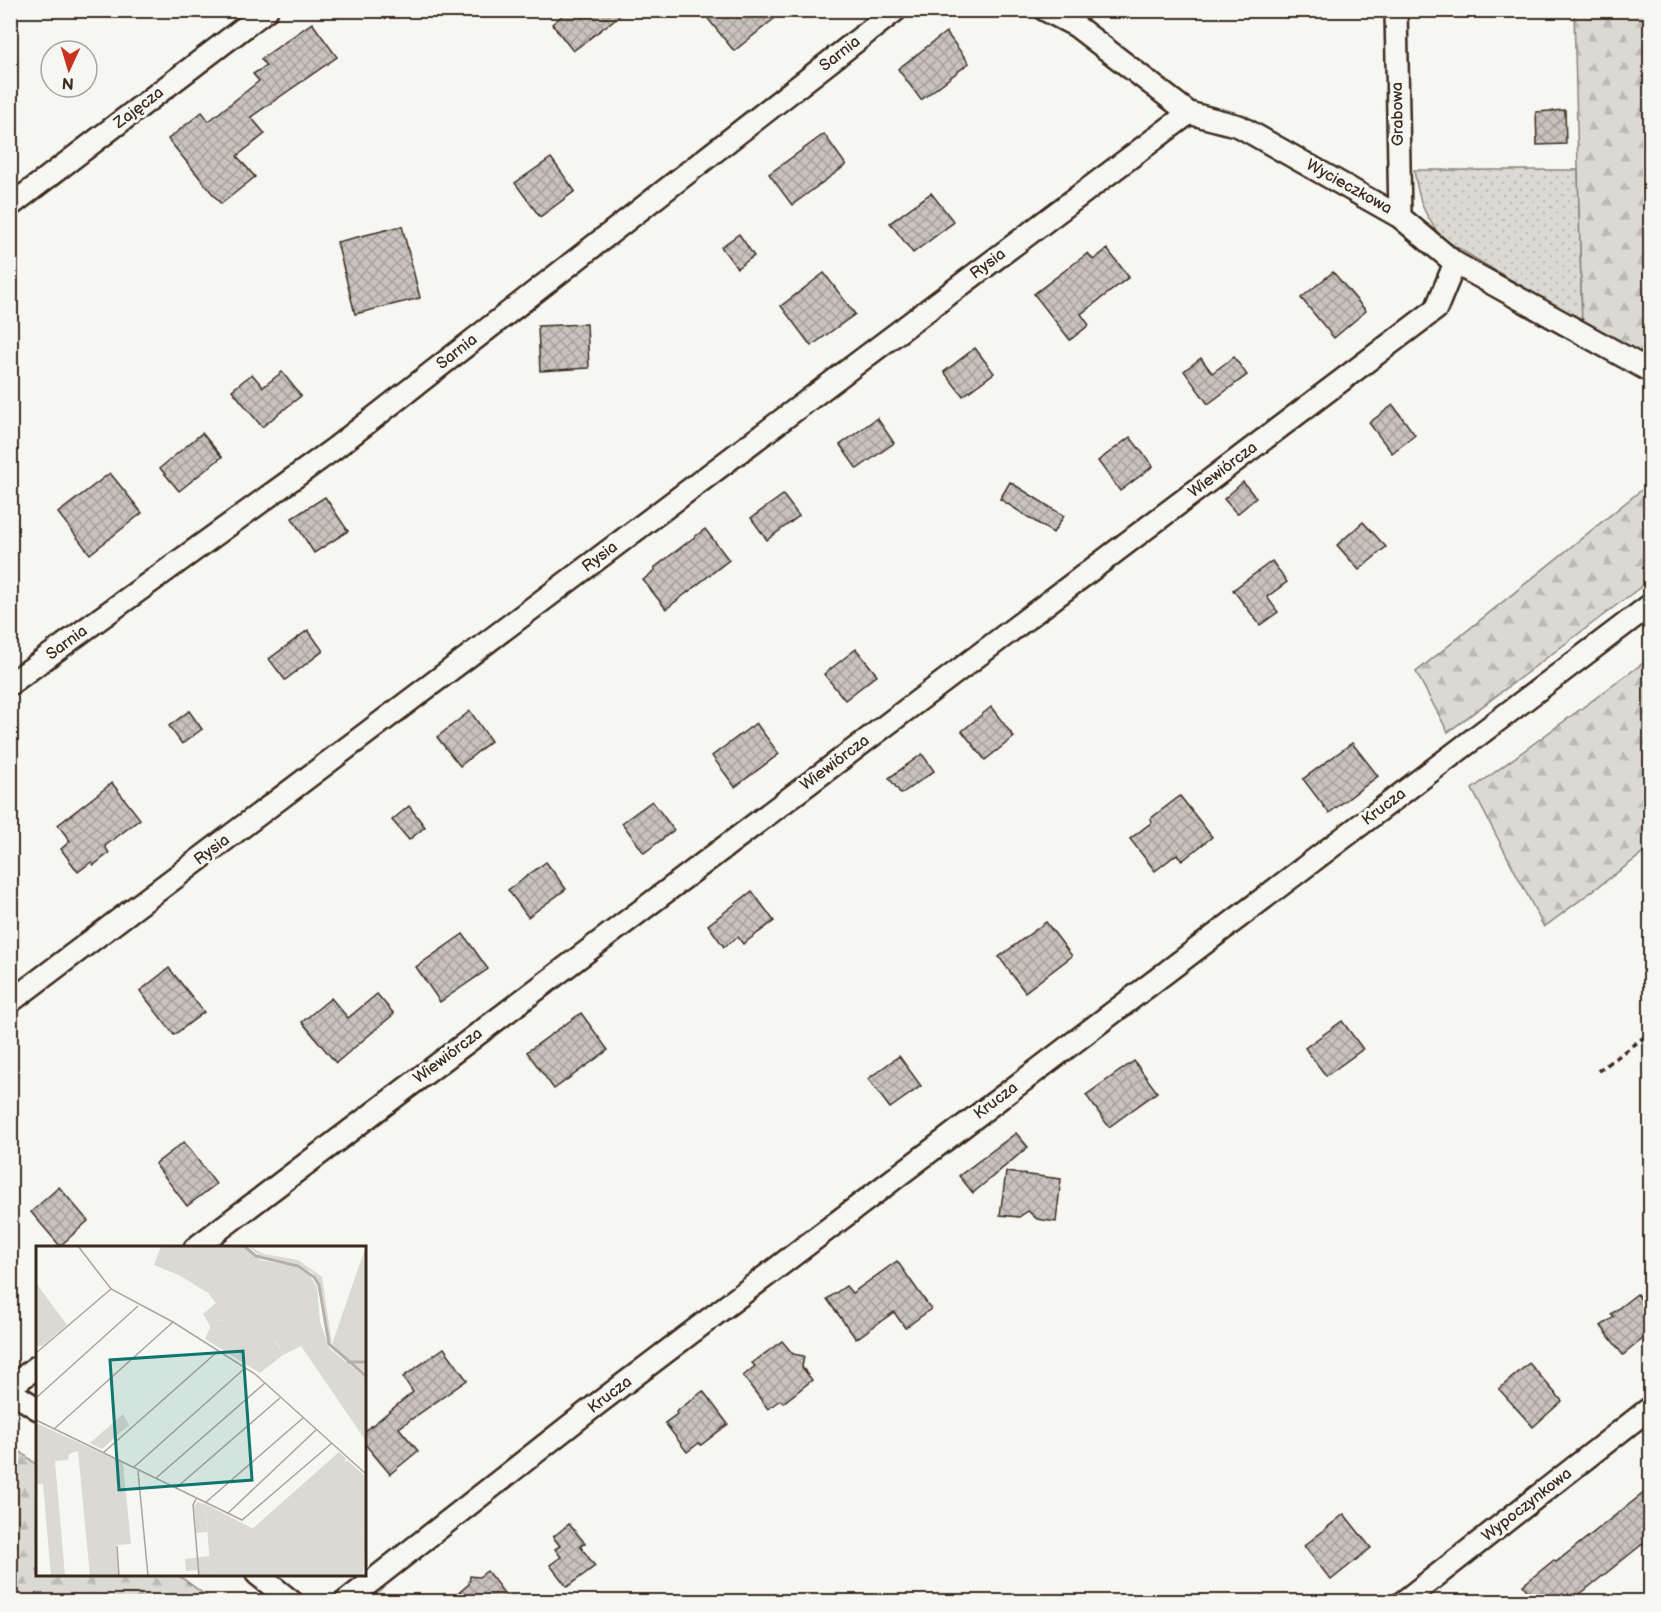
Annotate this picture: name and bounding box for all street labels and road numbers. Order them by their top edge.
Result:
street label: Sarnia [816,32,864,76]
street label: Grabowa [1388,82,1408,146]
street label: Zajęcza [110,83,168,133]
street label: Wycieczkowa [1303,156,1395,218]
street label: Rysia [967,245,1009,283]
street label: Sarnia [433,330,481,374]
street label: Wiewiórcza [1185,438,1261,502]
street label: Rysia [579,538,621,576]
street label: Sarnia [43,622,91,664]
street label: Wiewiórcza [797,731,873,795]
street label: Krucza [1358,784,1410,830]
street label: Rysia [191,831,233,869]
street label: Wiewiórcza [410,1024,486,1088]
street label: Krucza [970,1078,1022,1124]
street label: Krucza [584,1372,636,1418]
street label: Wypoczynkowa [1478,1464,1576,1546]

